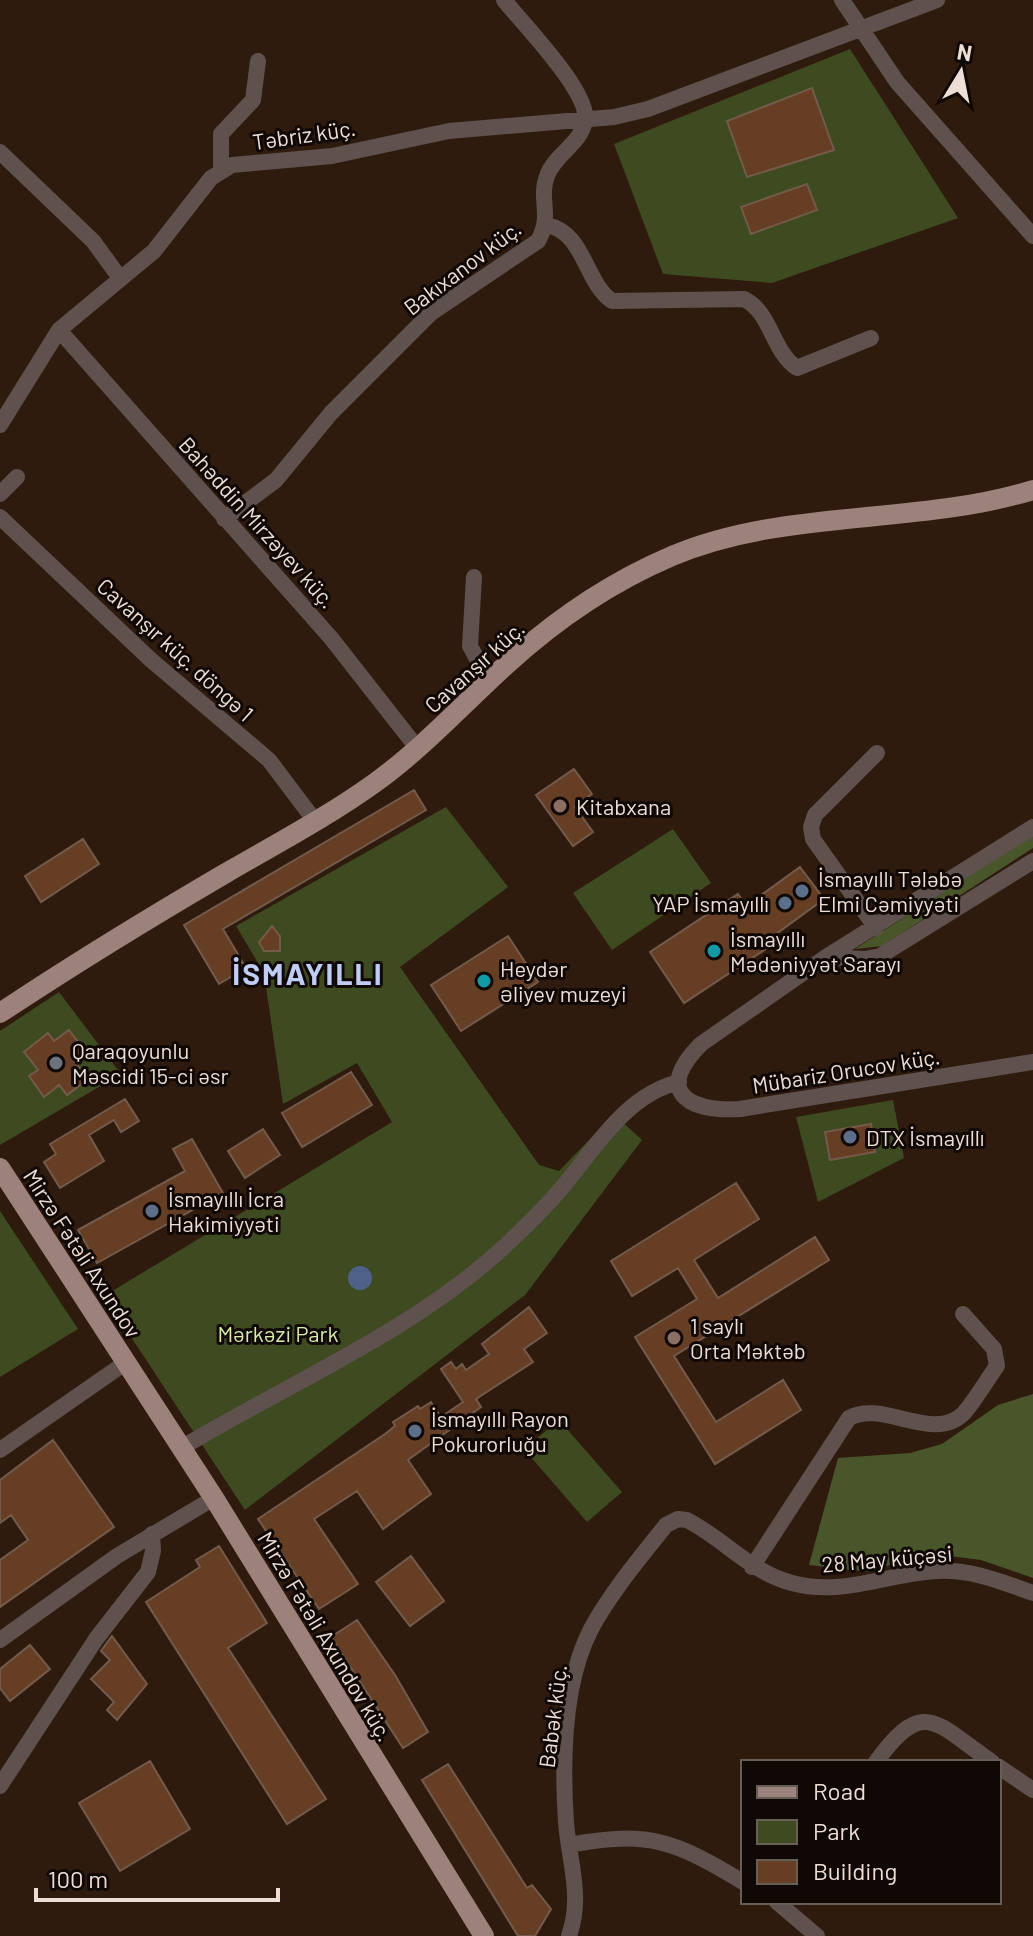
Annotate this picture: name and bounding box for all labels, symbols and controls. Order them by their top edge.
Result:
north arrow [921,32,1001,112]
text: N [955,37,974,65]
street label: Təbriz küç. [251,114,357,154]
street label: Bakıxanov küç. [398,214,526,320]
street label: Bahəddin Mirzəyev küç. [174,431,342,613]
street label: Cavanşır küç. döngə 1 [93,572,259,726]
street label: Cavanşır küç. [419,614,529,718]
place label: Kitabxana [576,793,671,819]
marker: Kitabxana [551,797,569,815]
place label: İsmayıllı Tələbə Elmi Cəmiyyəti [818,865,962,916]
marker: İsmayıllı Tələbə Elmi Cəmiyyəti [793,882,811,900]
place label: YAP İsmayıllı [652,890,769,916]
marker: YAP İsmayıllı [776,894,794,912]
place label: İsmayıllı Mədəniyyət Sarayı [730,925,901,976]
marker: İsmayıllı Mədəniyyət Sarayı [705,942,723,960]
district label: İSMAYILLI [232,955,384,991]
place label: Heydər Əliyev muzeyi [500,955,627,1006]
marker: Heydər Əliyev muzeyi [475,972,493,990]
place label: Qaraqoyunlu Məscidi 15-ci əsr [72,1037,229,1088]
street label: Mübariz Orucov küç. [750,1042,942,1098]
marker: Qaraqoyunlu Məscidi 15-ci əsr [47,1054,65,1072]
place label: DTX İsmayıllı [866,1124,984,1150]
marker: DTX İsmayıllı [841,1128,859,1146]
street label: Mirzə Fətəli Axundov [19,1164,147,1342]
place label: İsmayıllı İcra Hakimiyyəti [168,1185,284,1236]
marker: İsmayıllı İcra Hakimiyyəti [143,1202,161,1220]
place label: 1 saylı Orta Məktəb [690,1312,806,1363]
park label: Mərkəzi Park [217,1320,339,1346]
marker: 1 saylı Orta Məktəb [665,1329,683,1347]
place label: İsmayıllı Rayon Pokurorluğu [431,1405,569,1456]
marker: İsmayıllı Rayon Pokurorluğu [406,1422,424,1440]
street label: Mirzə Fətəli Axundov küç. [253,1526,399,1746]
street label: 28 May küçəsi [820,1539,954,1577]
street label: Babək küç. [533,1663,571,1769]
legend [741,1760,1001,1904]
text: Road [813,1776,866,1805]
text: Park [813,1816,860,1845]
scale bar [36,1852,278,1902]
text: Building [813,1856,897,1885]
text: 100 m [48,1864,108,1893]

